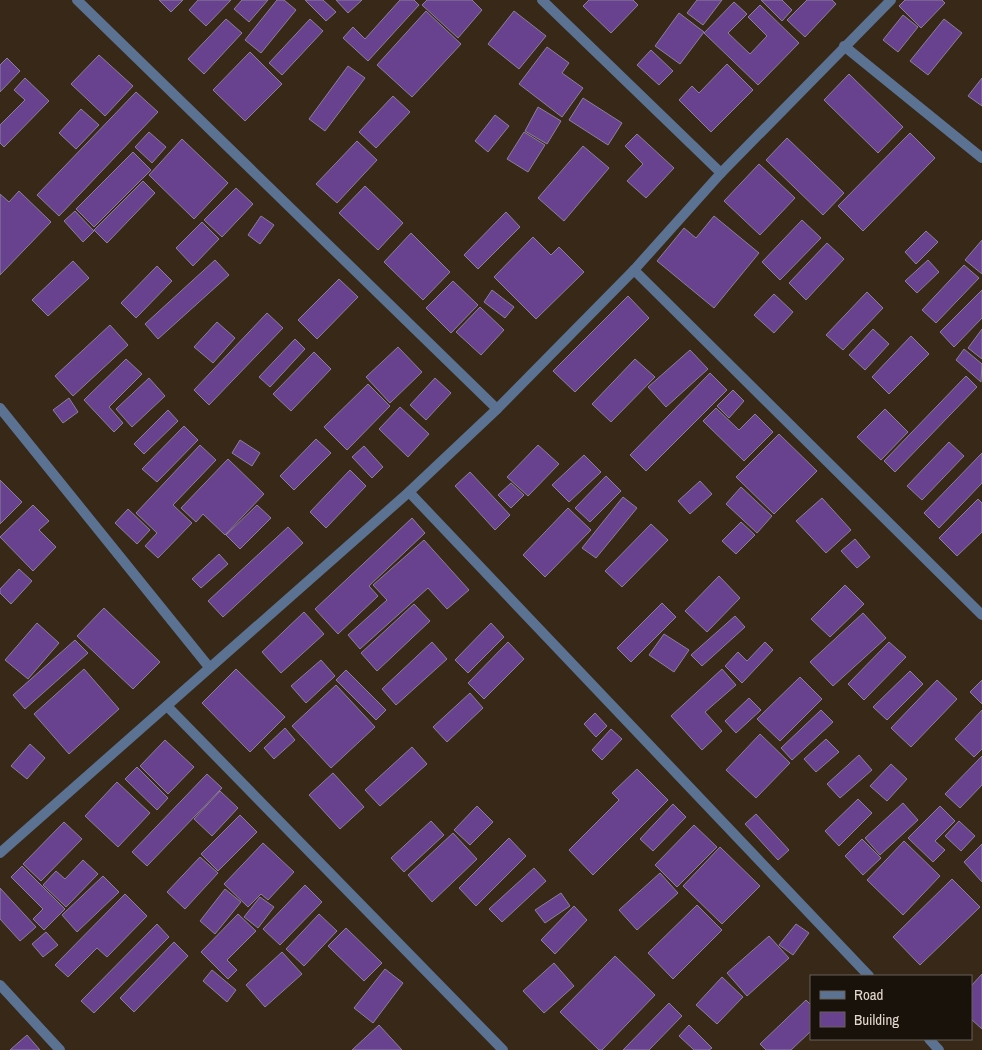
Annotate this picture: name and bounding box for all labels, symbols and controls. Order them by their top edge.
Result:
legend [810,975,972,1040]
text: Road [854,984,883,1005]
text: Building [854,1009,899,1030]

